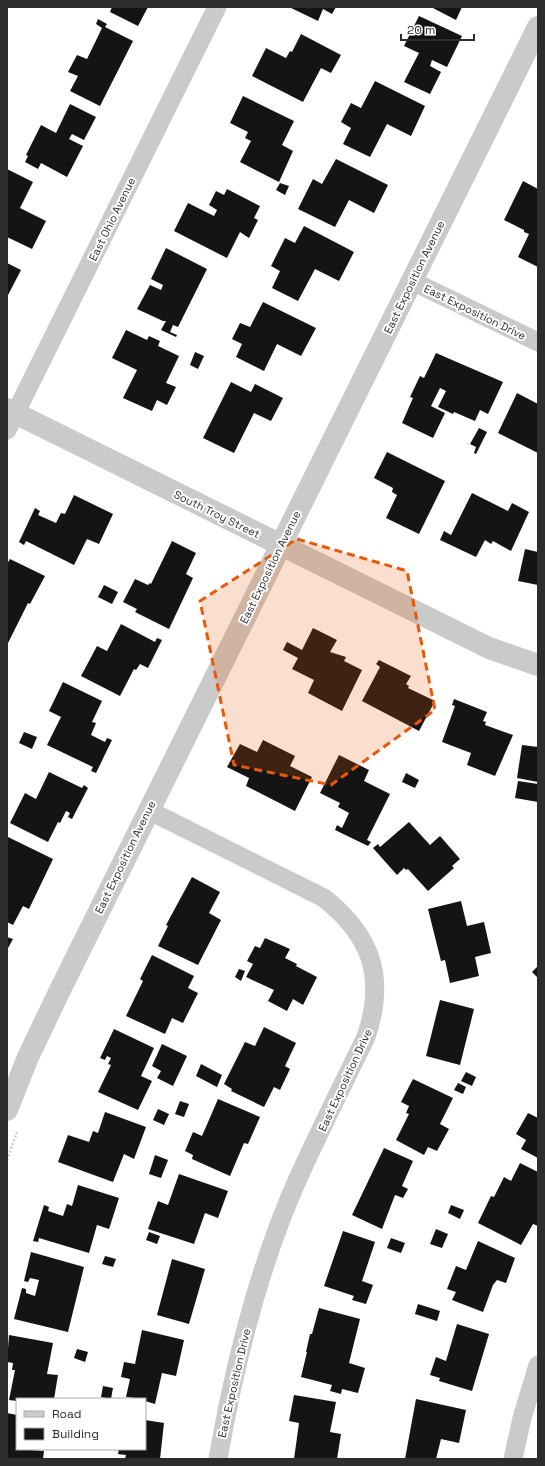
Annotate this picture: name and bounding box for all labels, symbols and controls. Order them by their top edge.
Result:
scale bar [401,16,474,42]
text: 20 m [407,22,435,38]
street label: East Ohio Avenue [86,175,138,263]
street label: East Exposition Avenue [381,218,447,336]
street label: East Exposition Drive [422,281,528,343]
street label: South Troy Street [172,487,262,541]
street label: East Exposition Avenue [237,508,303,626]
street label: East Exposition Avenue [92,798,158,916]
street label: East Exposition Drive [315,1026,375,1134]
street label: East Exposition Drive [215,1327,253,1439]
legend [16,1398,146,1450]
text: Road [52,1406,81,1422]
text: Building [52,1426,99,1442]

